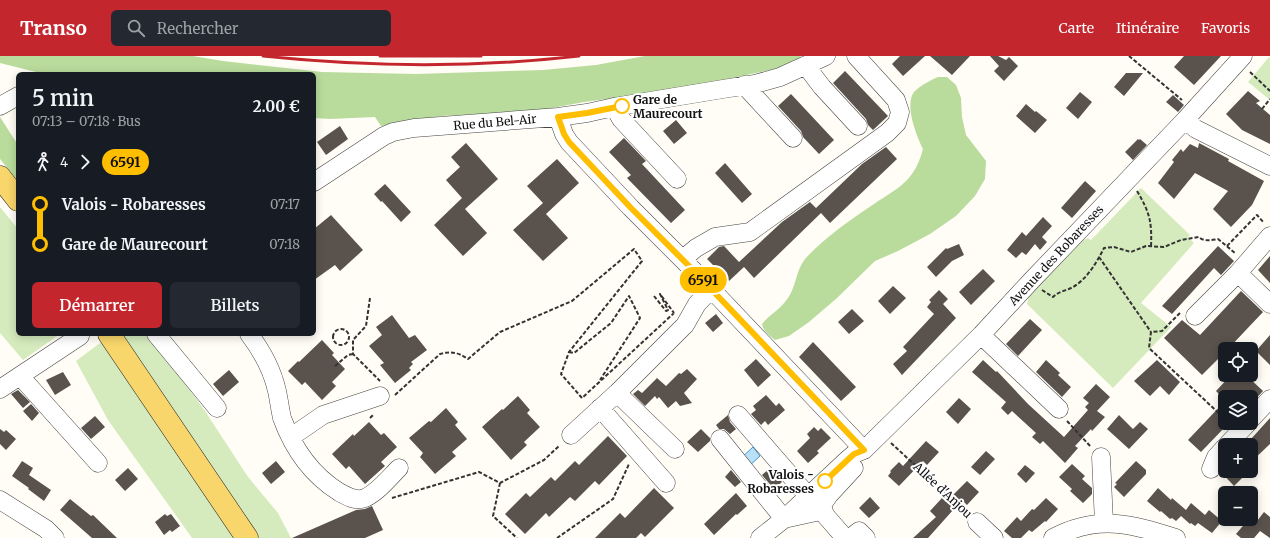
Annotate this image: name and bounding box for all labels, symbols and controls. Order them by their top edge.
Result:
search box [111,10,391,46]
text: Transo [20,16,87,40]
icon: search [125,17,147,39]
text: Rechercher [157,19,238,38]
text: Carte [1059,19,1094,37]
text: Itinéraire [1116,19,1179,37]
text: Favoris [1201,19,1250,37]
text: 5 min [32,84,94,112]
place label: Gare de Maurecourt [633,92,703,121]
text: 2.00 € [253,97,300,116]
marker: Gare de Maurecourt [614,98,630,114]
street label: Rue du Bel-Air [453,111,538,133]
text: 07:13 – 07:18 · Bus [32,113,141,130]
icon: walk [32,151,54,173]
icon: forward [74,151,96,173]
text: 6591 [110,153,141,171]
text: 4 [60,154,68,171]
text: Valois - Robaresses [62,195,206,214]
text: 07:17 [270,196,300,213]
street label: Avenue des Robaresses [1005,202,1107,309]
text: Gare de Maurecourt [62,235,208,254]
text: 07:18 [269,236,300,253]
line badge: 6591 [675,267,731,293]
text: 6591 [688,271,718,289]
button: Démarrer [32,282,162,328]
button: Billets [170,282,300,328]
map controls [1218,342,1258,526]
button: locate [1218,342,1258,382]
button: layers [1218,390,1258,430]
button: + [1218,438,1258,478]
street label: Allée d'Anjou [910,458,976,521]
place label: Valois - Robaresses [747,467,814,496]
marker: Valois - Robaresses [817,473,833,489]
button: − [1218,486,1258,526]

